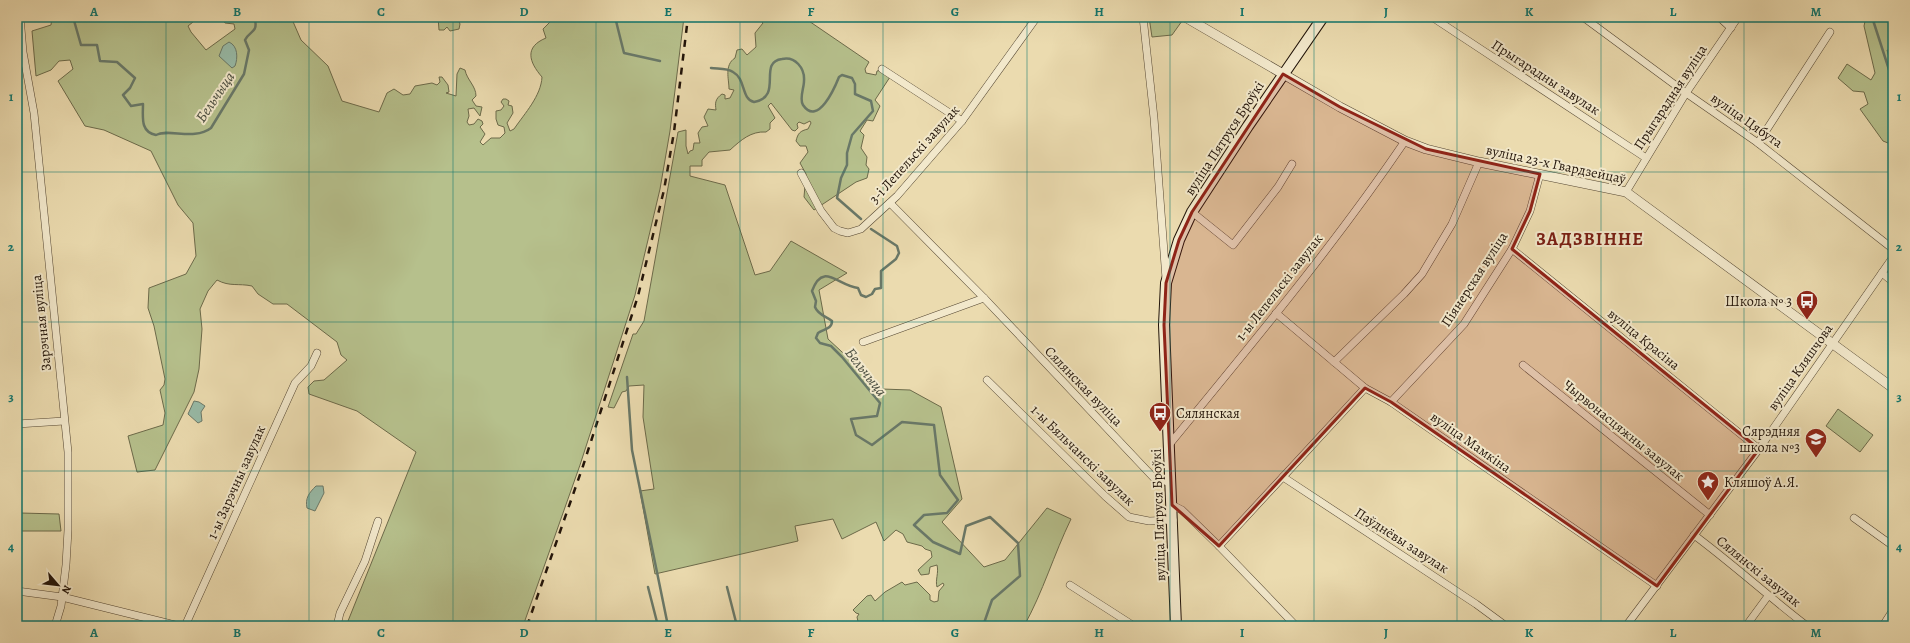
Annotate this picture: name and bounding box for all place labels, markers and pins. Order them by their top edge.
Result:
bus stop icon: Школа № 3 [1794,288,1820,321]
place label: Школа № 3 [1725,292,1792,311]
bus stop icon: Сялянская [1147,400,1173,433]
place label: Сялянская [1176,404,1240,423]
place label: Сярэдняя школа №3 [1739,422,1800,457]
school or university icon: Сярэдняя школа №3 [1803,426,1829,459]
place icon: Кляшоў А.Я. [1695,469,1721,502]
place label: Кляшоў А.Я. [1724,473,1799,492]

